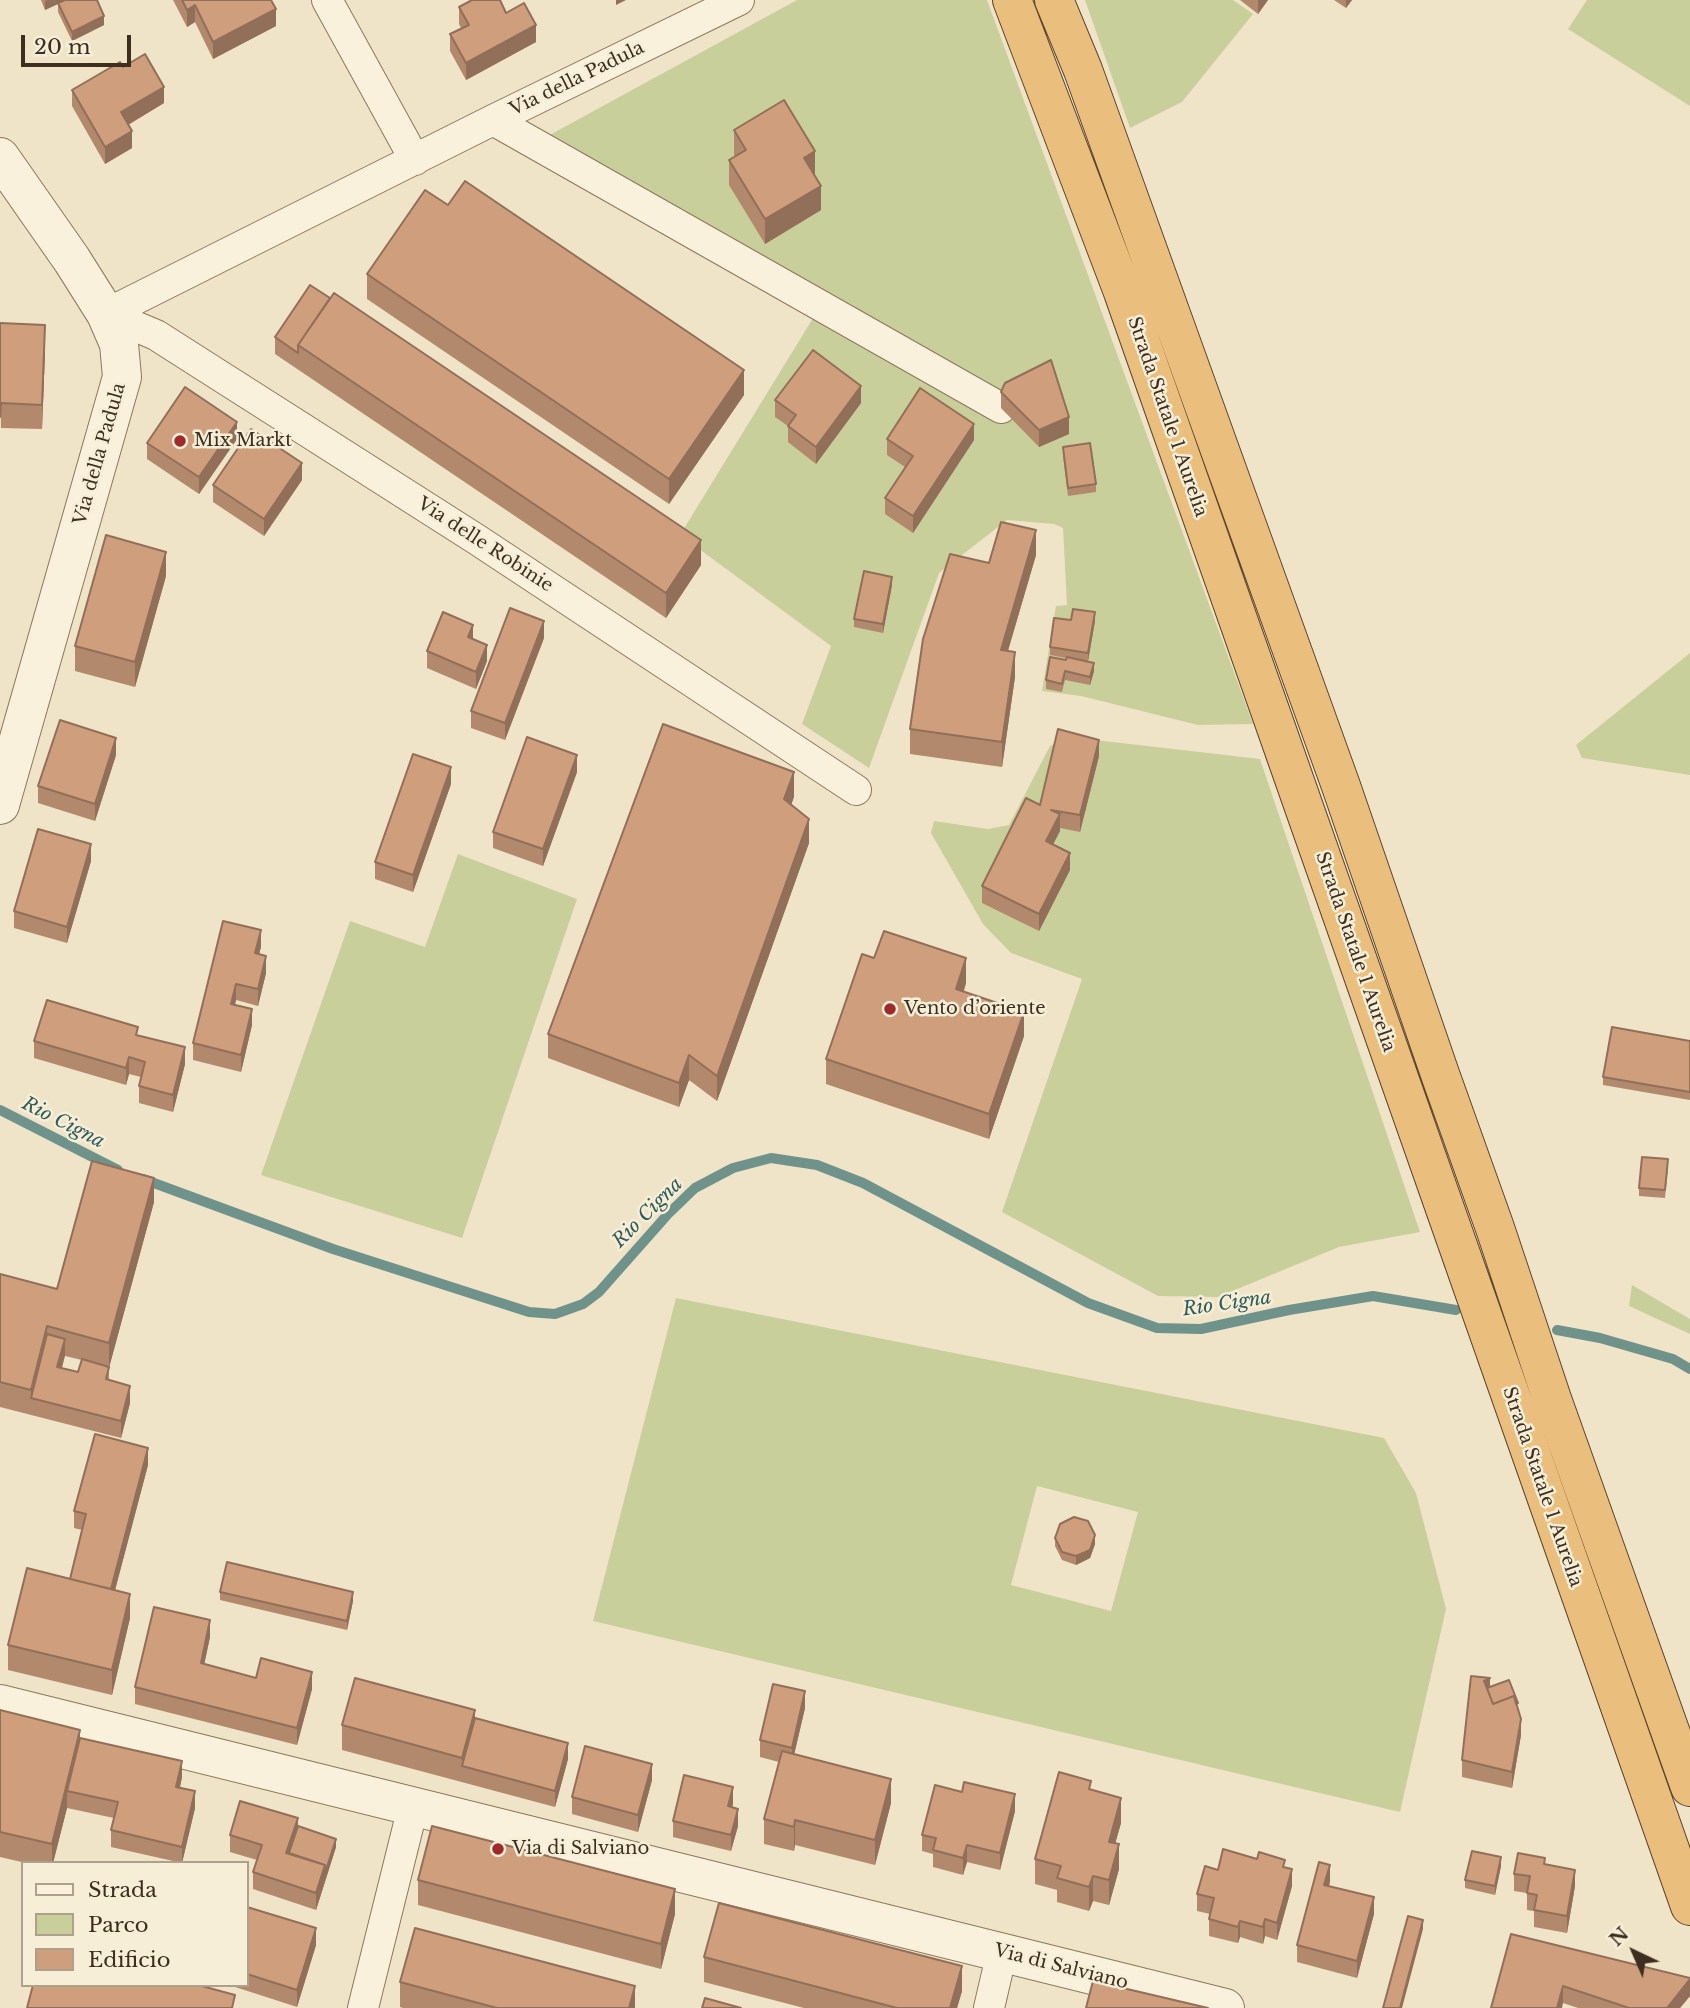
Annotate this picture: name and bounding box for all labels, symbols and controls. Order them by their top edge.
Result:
scale bar [24,21,135,65]
text: 20 m [34,34,91,60]
street label: Via della Padula [506,37,648,121]
street label: Strada Statale 1 Aurelia [1123,314,1211,520]
street label: Via della Padula [69,381,131,527]
place label: Mix Markt [194,430,292,452]
marker: Mix Markt [172,433,188,449]
street label: Via delle Robinie [413,493,557,597]
street label: Strada Statale 1 Aurelia [1311,849,1399,1055]
place label: Vento d’oriente [904,998,1046,1020]
marker: Vento d’oriente [882,1001,898,1017]
water label: Rio Cigna [18,1093,108,1153]
water label: Rio Cigna [608,1173,688,1253]
water label: Rio Cigna [1181,1286,1273,1322]
street label: Strada Statale 1 Aurelia [1498,1384,1586,1590]
place label: Via di Salviano [512,1838,649,1860]
marker: Via di Salviano [490,1841,506,1857]
legend [21,1861,248,1987]
text: Strada [88,1877,157,1903]
text: Parco [88,1912,149,1938]
north arrow [1599,1917,1669,1987]
text: N [1605,1922,1633,1951]
street label: Via di Salviano [992,1940,1130,1994]
text: Edificio [88,1947,170,1973]

